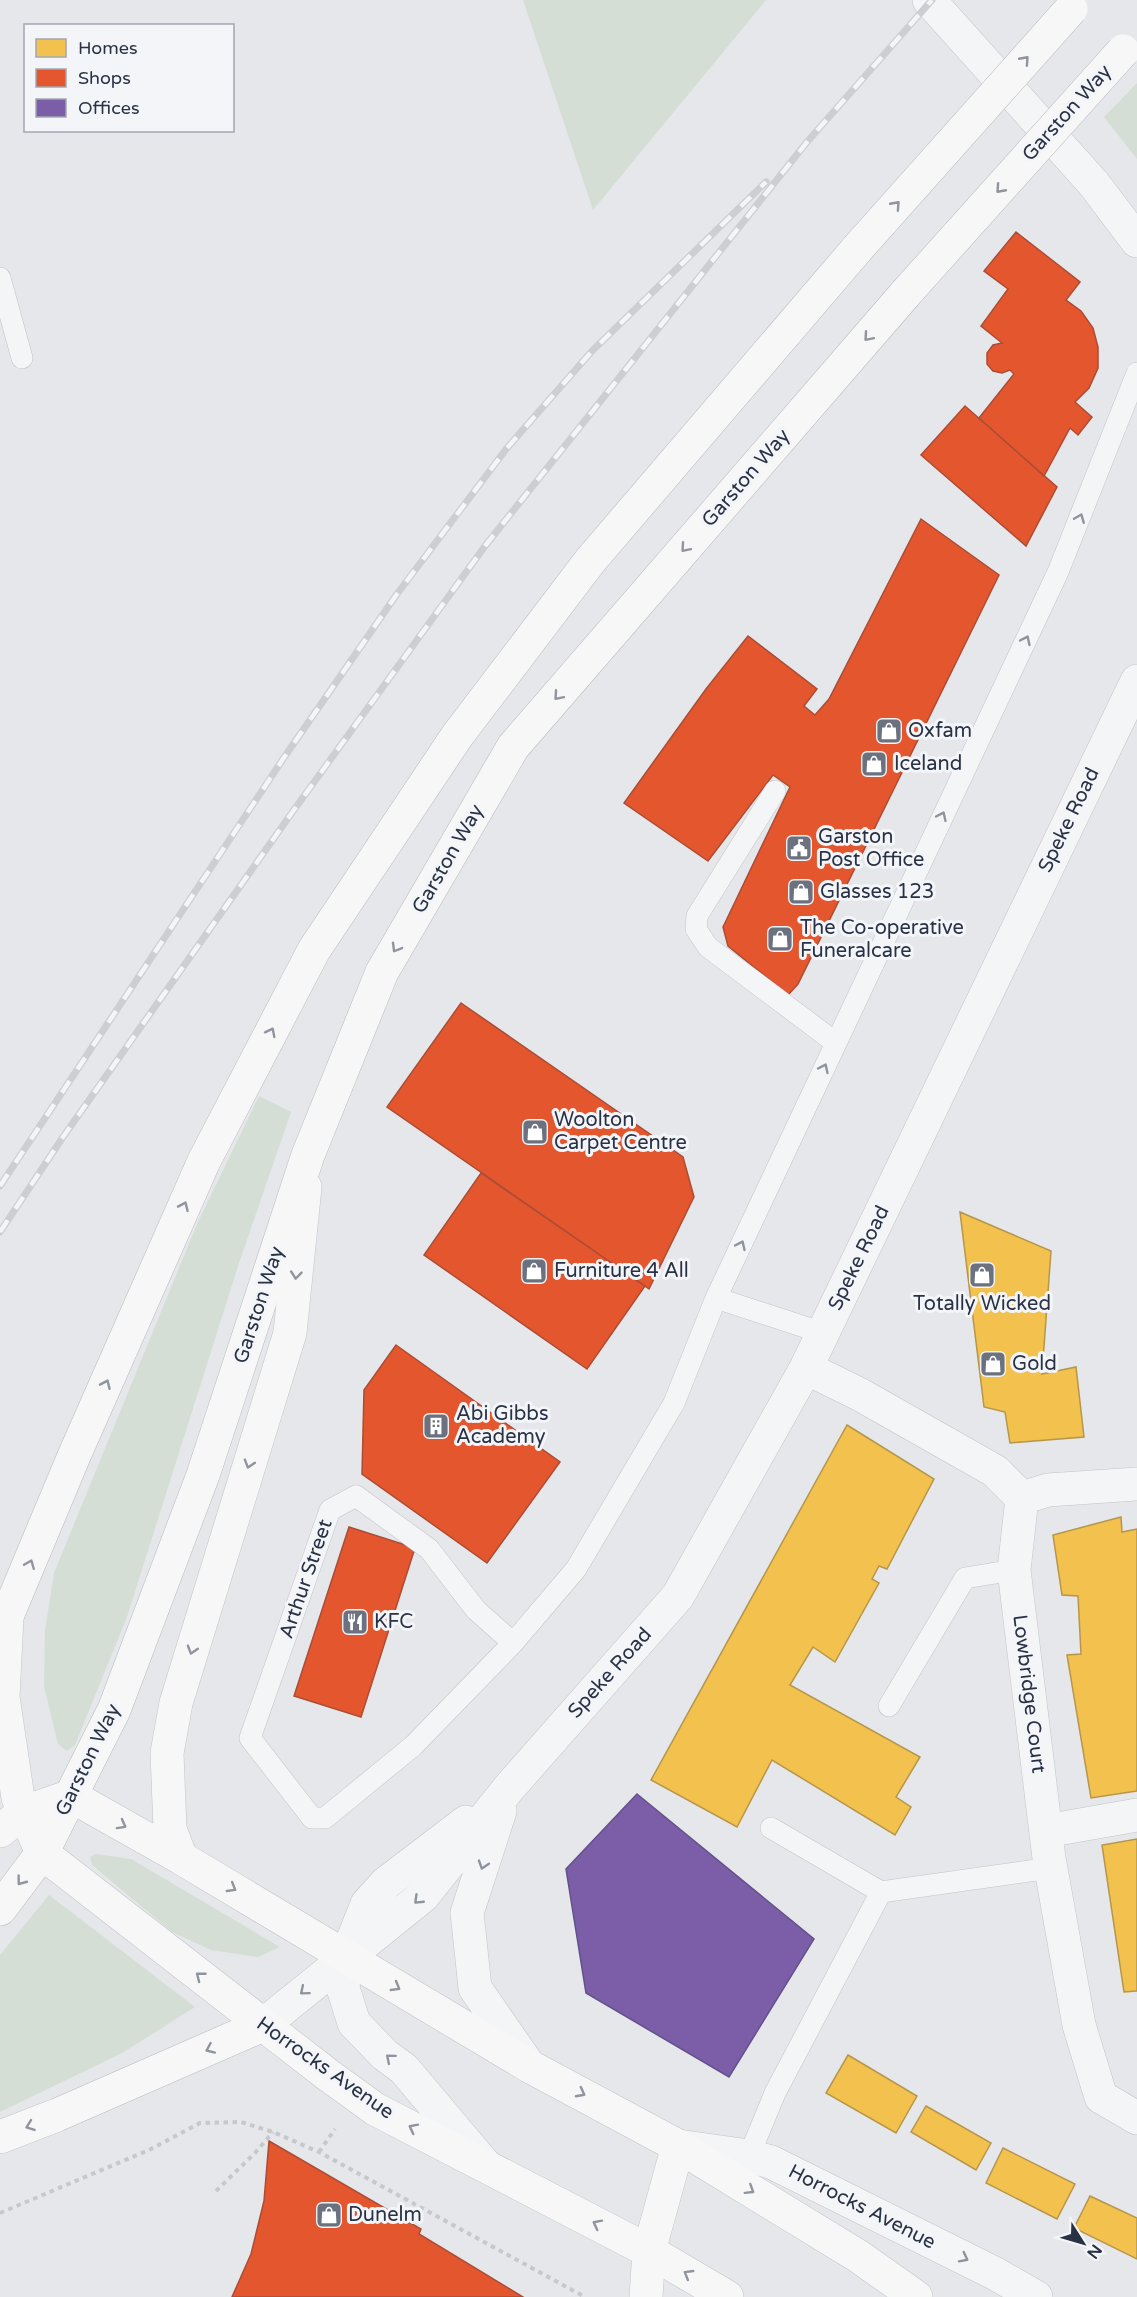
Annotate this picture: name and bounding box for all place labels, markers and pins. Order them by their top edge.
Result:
shop icon: Oxfam [874,716,904,746]
place label: Oxfam [908,719,972,743]
shop icon: Iceland [859,749,889,779]
place label: Iceland [894,752,962,776]
place label: Garston Post Office [818,825,924,872]
public building icon: Garston Post Office [784,833,814,863]
shop icon: Glasses 123 [786,877,816,907]
place label: Glasses 123 [820,880,934,904]
place label: The Co-operative Funeralcare [800,916,964,963]
shop icon: The Co-operative Funeralcare [765,924,795,954]
place label: Woolton Carpet Centre [554,1108,687,1155]
shop icon: Woolton Carpet Centre [520,1117,550,1147]
shop icon: Furniture 4 All [519,1256,549,1286]
place label: Furniture 4 All [554,1259,689,1283]
shop icon: Totally Wicked [967,1260,997,1290]
place label: Totally Wicked [913,1292,1051,1316]
shop icon: Gold [978,1349,1008,1379]
place label: Gold [1012,1352,1057,1376]
place label: Abi Gibbs Academy [456,1402,549,1449]
building icon: Abi Gibbs Academy [421,1411,451,1441]
restaurant icon: KFC [340,1607,370,1637]
place label: KFC [374,1610,413,1634]
shop icon: Dunelm [314,2200,344,2230]
place label: Dunelm [348,2203,422,2227]

